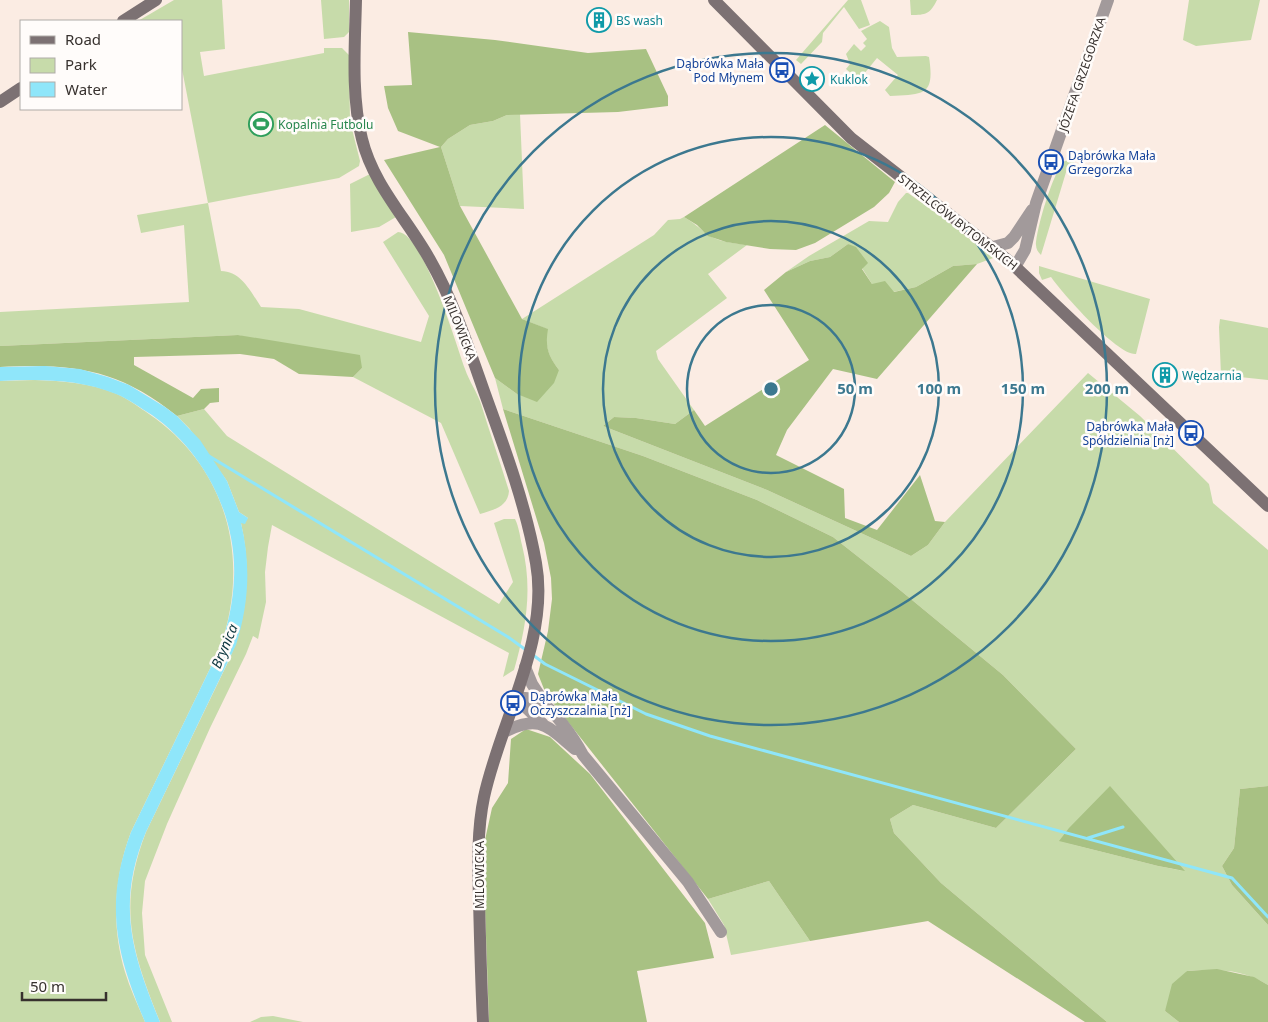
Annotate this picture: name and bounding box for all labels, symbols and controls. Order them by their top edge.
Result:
building icon: BS wash [586,7,612,33]
place label: BS wash [616,12,663,29]
street label: JÓZEFA GRZEGORZKA [1054,14,1110,134]
legend [20,20,182,110]
text: Road [65,29,101,49]
text: Park [65,54,97,74]
place label: Dąbrówka Mała Pod Młynem [676,55,764,86]
bus stop icon: Dąbrówka Mała Pod Młynem [769,57,795,83]
place icon: Kuklok [799,66,825,92]
place label: Kuklok [830,71,869,88]
text: Water [65,79,107,99]
sports icon: Kopalnia Futbolu [248,111,274,137]
place label: Kopalnia Futbolu [278,116,373,133]
place label: Dąbrówka Mała Grzegorzka [1068,147,1156,178]
bus stop icon: Dąbrówka Mała Grzegorzka [1038,149,1064,175]
street label: STRZELCÓW BYTOMSKICH [895,170,1021,274]
street label: MILOWICKA [439,293,481,363]
building icon: Wędzarnia [1152,362,1178,388]
place label: Wędzarnia [1182,367,1242,384]
text: 50 m [837,378,873,398]
text: 100 m [917,378,961,398]
text: 150 m [1001,378,1045,398]
text: 200 m [1085,378,1129,398]
centre of rings [762,380,780,398]
place label: Dąbrówka Mała Spółdzielnia [nż] [1082,418,1174,449]
bus stop icon: Dąbrówka Mała Spółdzielnia [nż] [1178,420,1204,446]
water label: Brynica [206,621,242,671]
place label: Dąbrówka Mała Oczyszczalnia [nż] [530,688,631,719]
bus stop icon: Dąbrówka Mała Oczyszczalnia [nż] [500,690,526,716]
street label: MILOWICKA [471,841,488,909]
scale bar [22,970,106,1002]
text: 50 m [30,976,65,996]

